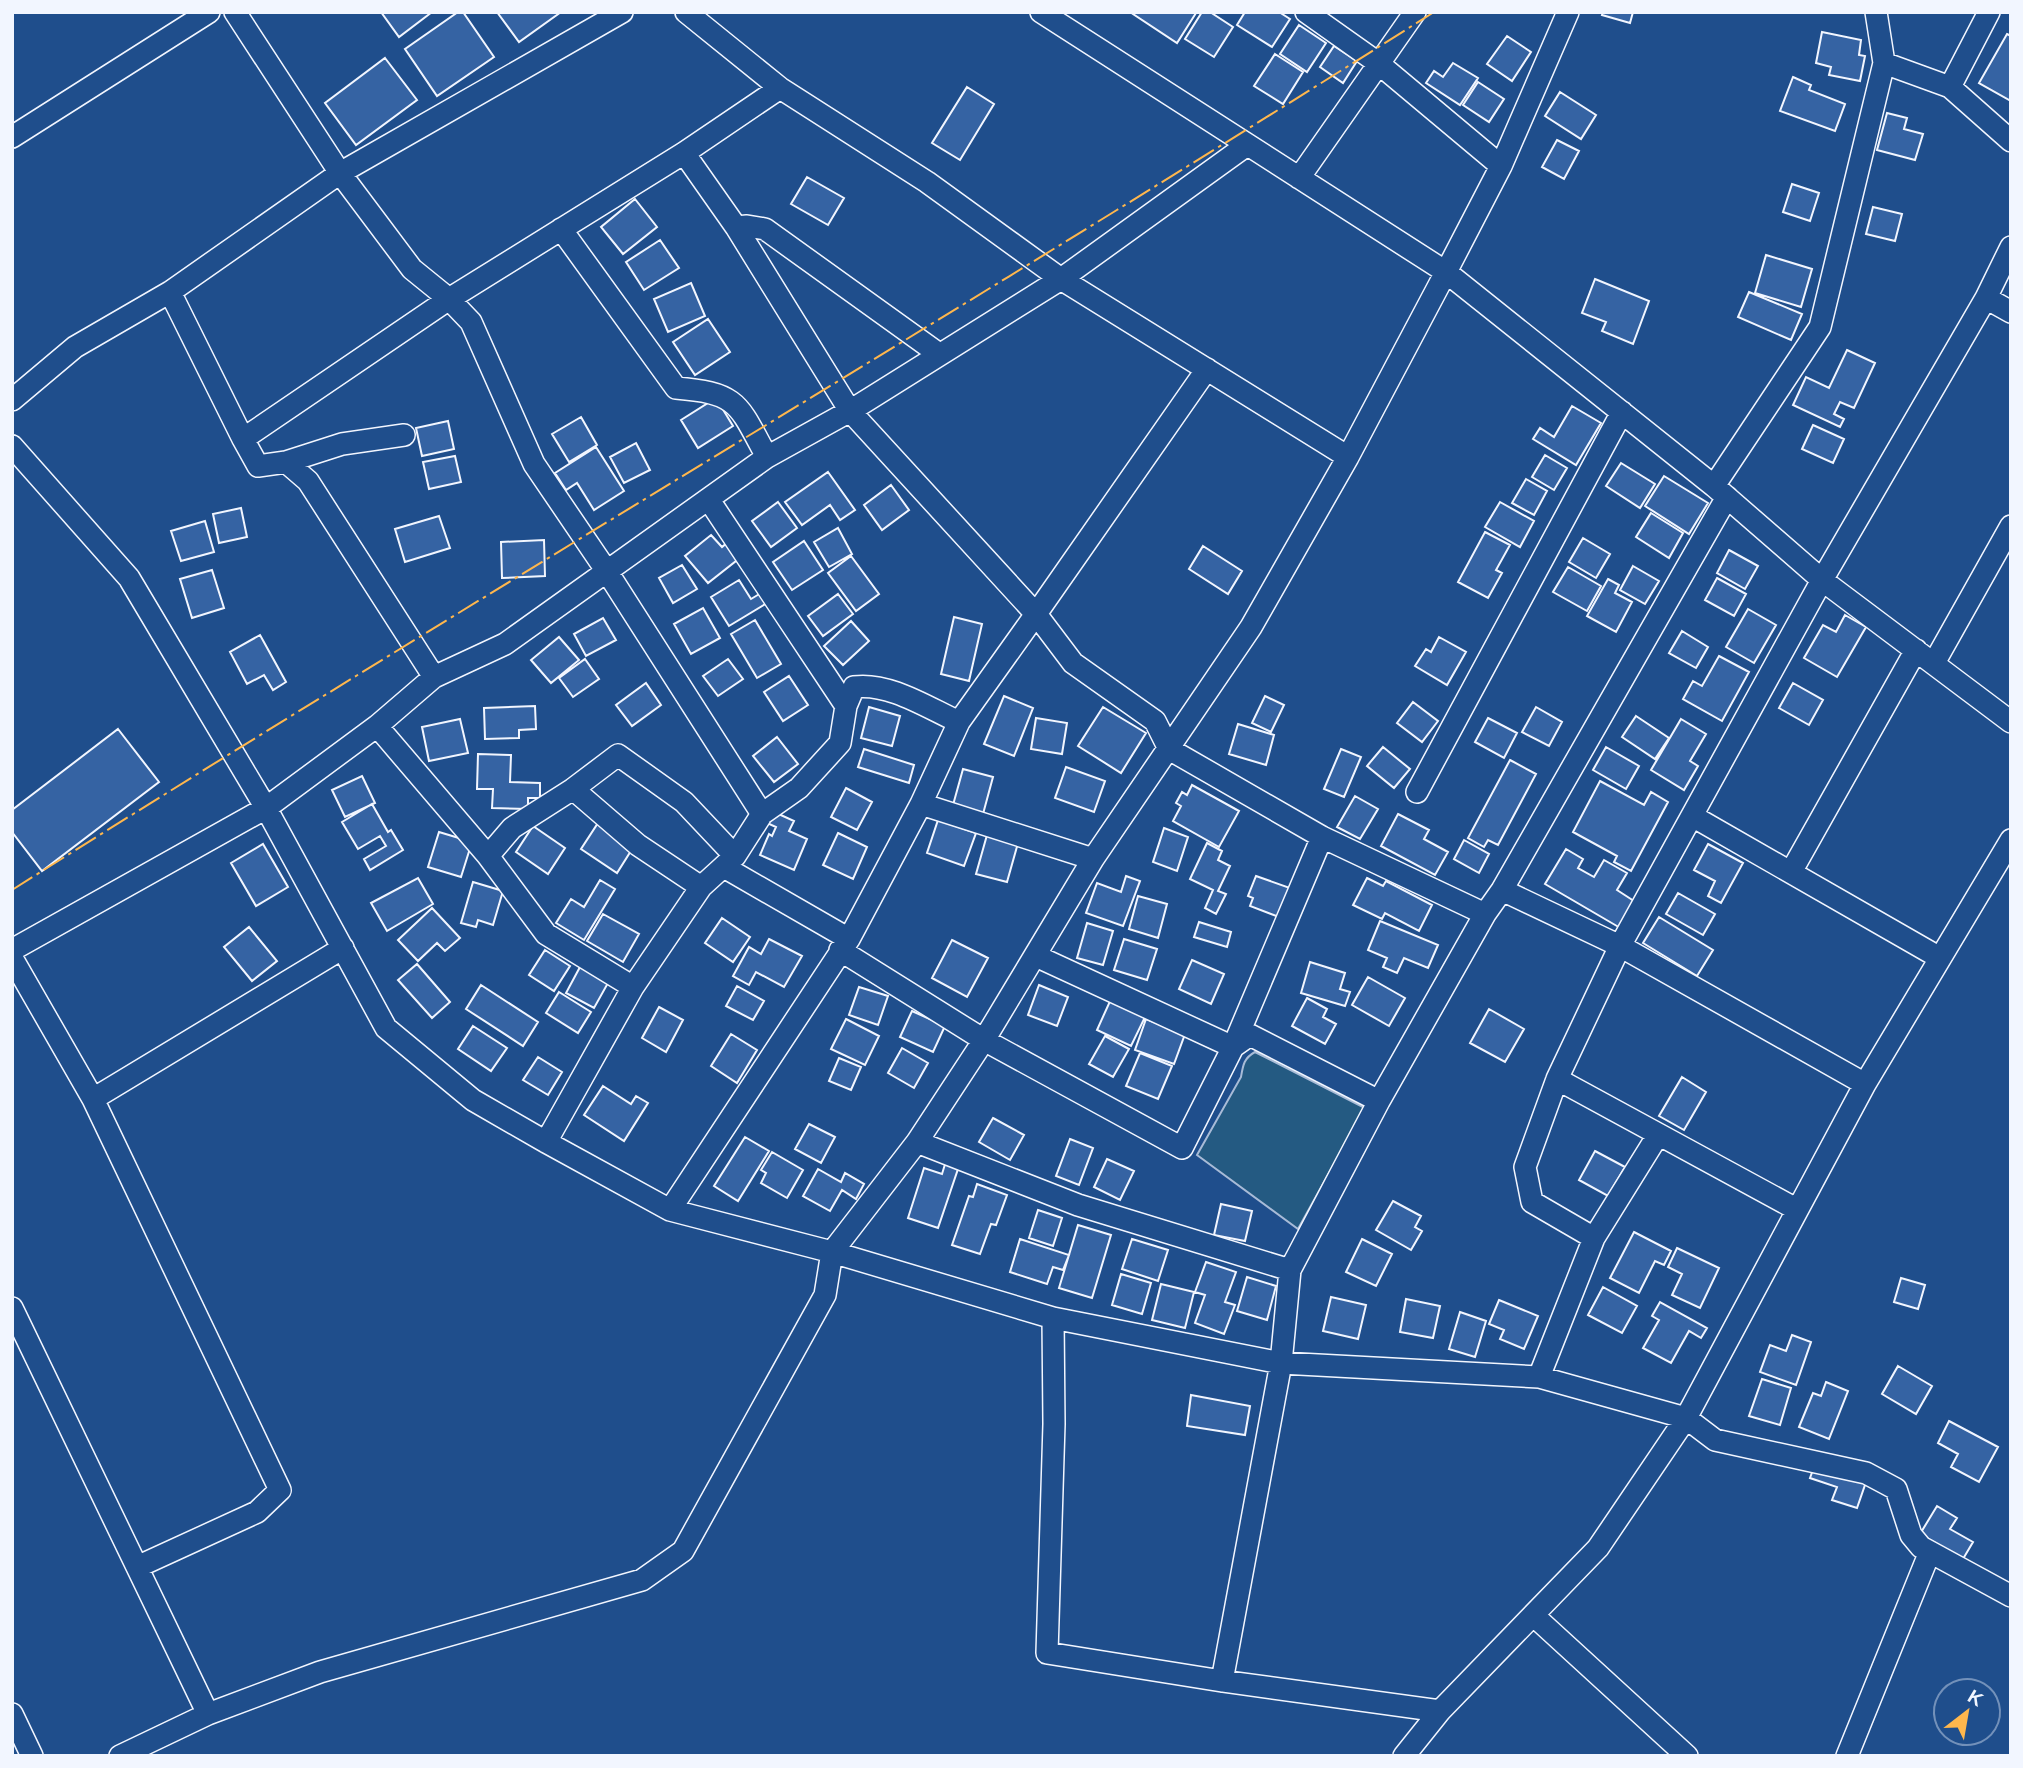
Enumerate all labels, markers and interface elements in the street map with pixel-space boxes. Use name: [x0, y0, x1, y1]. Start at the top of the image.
north arrow: [1932, 1677, 2002, 1747]
text: K: [1964, 1685, 1987, 1711]

